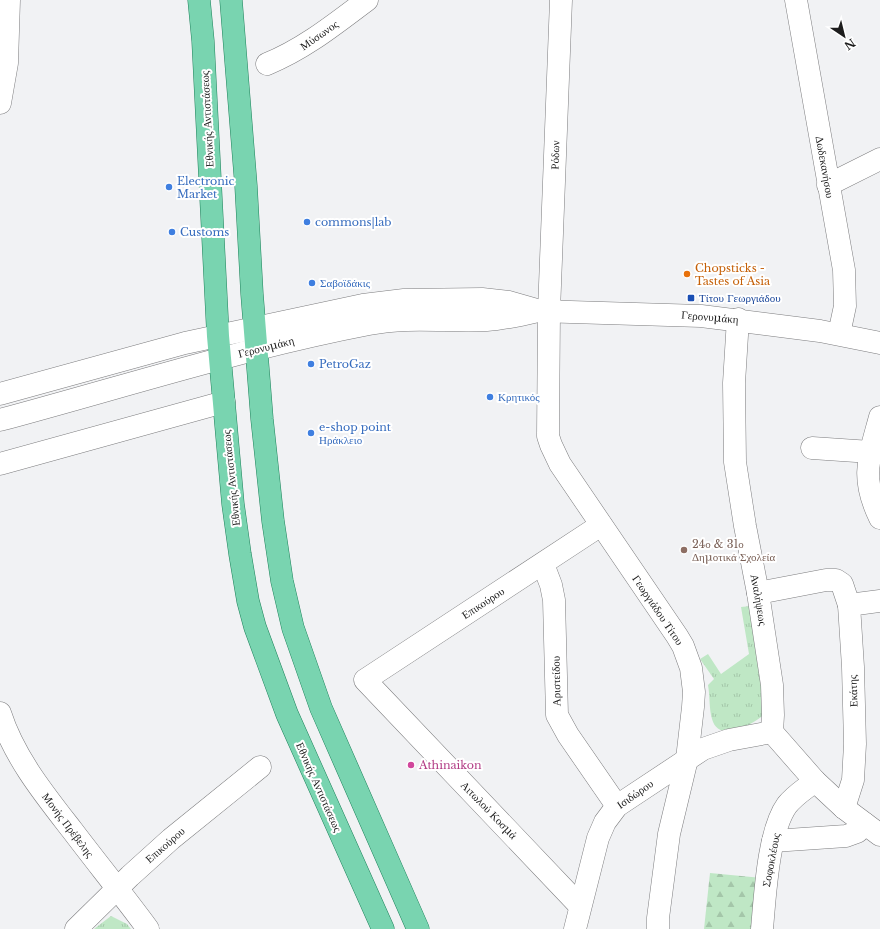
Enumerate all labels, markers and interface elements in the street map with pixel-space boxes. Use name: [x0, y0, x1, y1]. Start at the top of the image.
north arrow: [824, 16, 864, 56]
street label: Μύσωνος: [297, 17, 341, 53]
text: N: [841, 35, 858, 53]
street label: Εθνικής Αντιστάσεως: [197, 70, 217, 168]
street label: Δωδεκανήσου: [813, 135, 837, 200]
street label: Ρόδων: [547, 140, 563, 170]
place label: Electronic Market: [177, 174, 235, 201]
marker: Electronic Market: [164, 182, 174, 192]
place label: commons|lab: [315, 215, 392, 229]
marker: commons|lab: [302, 217, 312, 227]
place label: Customs: [180, 225, 229, 239]
marker: Customs: [167, 227, 177, 237]
place label: Chopsticks - Tastes of Asia: [695, 261, 771, 288]
marker: Chopsticks - Tastes of Asia: [682, 269, 692, 279]
place label: Σαβοϊδάκις: [320, 276, 371, 290]
marker: Σαβοϊδάκις: [307, 278, 317, 288]
place label: Τίτου Γεωργιάδου: [699, 291, 781, 305]
marker: Τίτου Γεωργιάδου: [686, 293, 696, 303]
street label: Γερονυμάκη: [681, 308, 739, 326]
street label: Γερονυμάκη: [236, 333, 296, 361]
place label: PetroGaz: [319, 357, 371, 371]
marker: PetroGaz: [306, 359, 316, 369]
place label: Κρητικός: [498, 390, 540, 404]
marker: Κρητικός: [485, 392, 495, 402]
place label: e-shop point Ηράκλειο: [319, 420, 392, 447]
marker: e-shop point Ηράκλειο: [306, 428, 316, 438]
street label: Εθνικής Αντιστάσεως: [219, 429, 243, 527]
place label: 24ο & 31ο Δημοτικά Σχολεία: [692, 537, 775, 564]
marker: 24ο & 31ο Δημοτικά Σχολεία: [679, 545, 689, 555]
street label: Γεωργιάδου Τίτου: [629, 572, 687, 648]
street label: Αναλήψεως: [748, 573, 771, 627]
street label: Επικούρου: [459, 584, 507, 622]
street label: Αριστείδου: [549, 655, 563, 706]
street label: Εκάτης: [845, 674, 861, 707]
street label: Εθνικής Αντιστάσεως: [293, 740, 345, 834]
place label: Athinaikon: [418, 758, 482, 772]
marker: Athinaikon: [406, 760, 416, 770]
street label: Ισιδώρου: [614, 776, 656, 812]
street label: Αιτωλού Κοσμά: [458, 778, 520, 842]
street label: Μονής Πρέβελης: [39, 790, 97, 861]
street label: Επικούρου: [142, 824, 188, 866]
street label: Σοφοκλέους: [759, 831, 783, 888]

